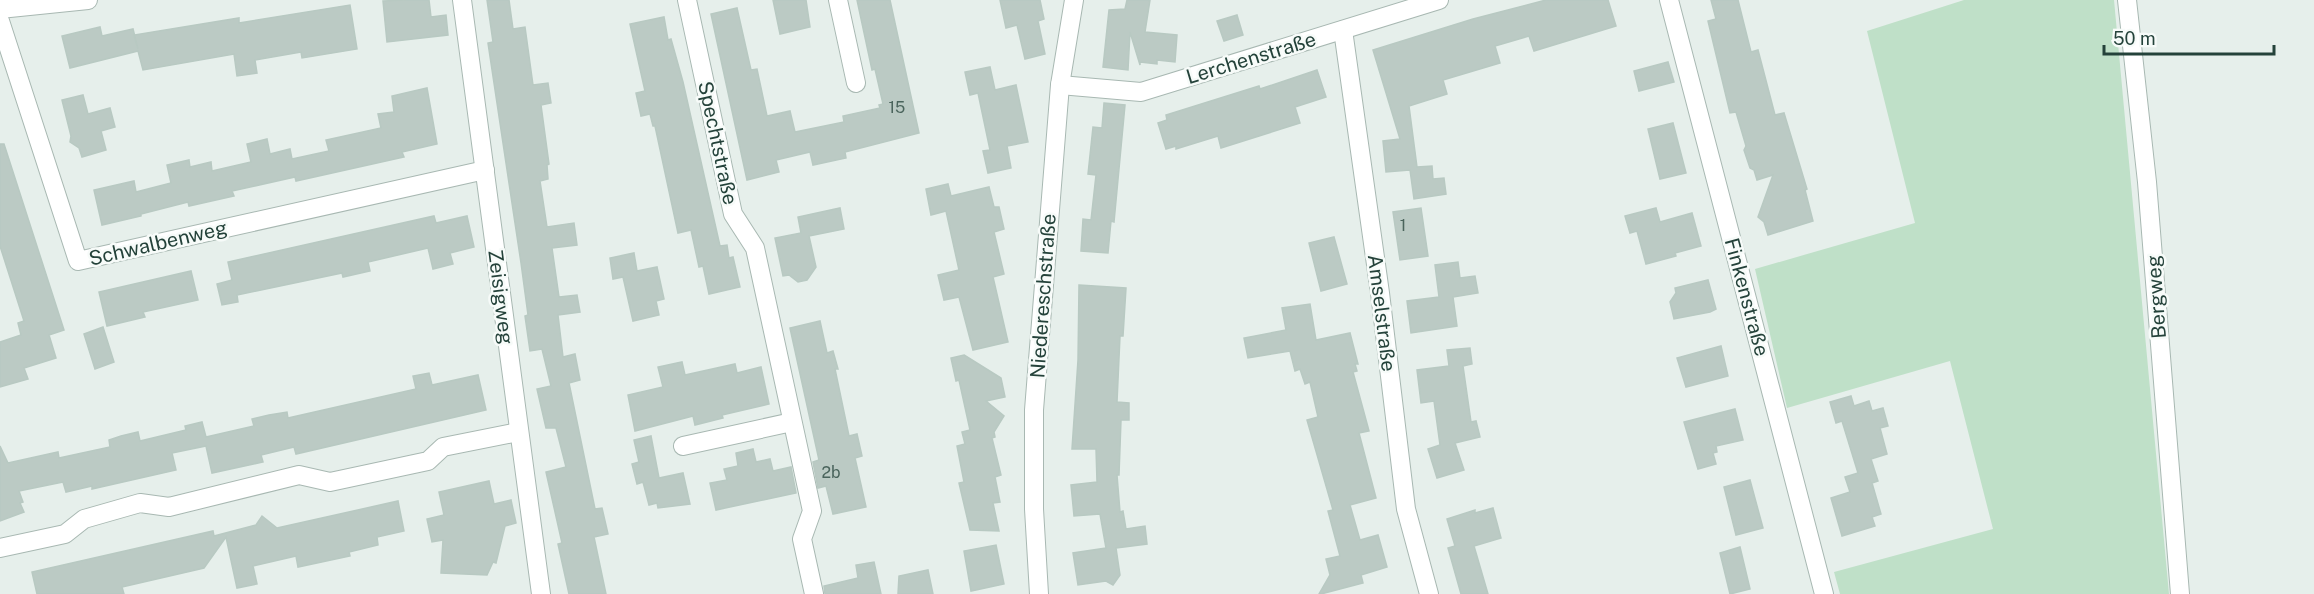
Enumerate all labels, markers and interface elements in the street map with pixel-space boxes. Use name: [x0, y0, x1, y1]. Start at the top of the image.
scale bar: [2104, 18, 2274, 56]
street label: Lerchenstraße: [1183, 27, 1319, 89]
text: 50 m: [2113, 28, 2156, 49]
street label: Spechtstraße: [693, 79, 743, 207]
house number: 15: [889, 98, 905, 117]
street label: Niedereschstraße: [1025, 213, 1061, 379]
street label: Schwalbenweg: [86, 215, 230, 271]
house number: 1: [1400, 216, 1406, 235]
street label: Finkenstraße: [1720, 235, 1774, 359]
street label: Zeisigweg: [483, 248, 519, 346]
street label: Amselstraße: [1363, 253, 1401, 373]
street label: Bergweg: [2141, 254, 2171, 340]
house number: 2b: [821, 463, 841, 482]

